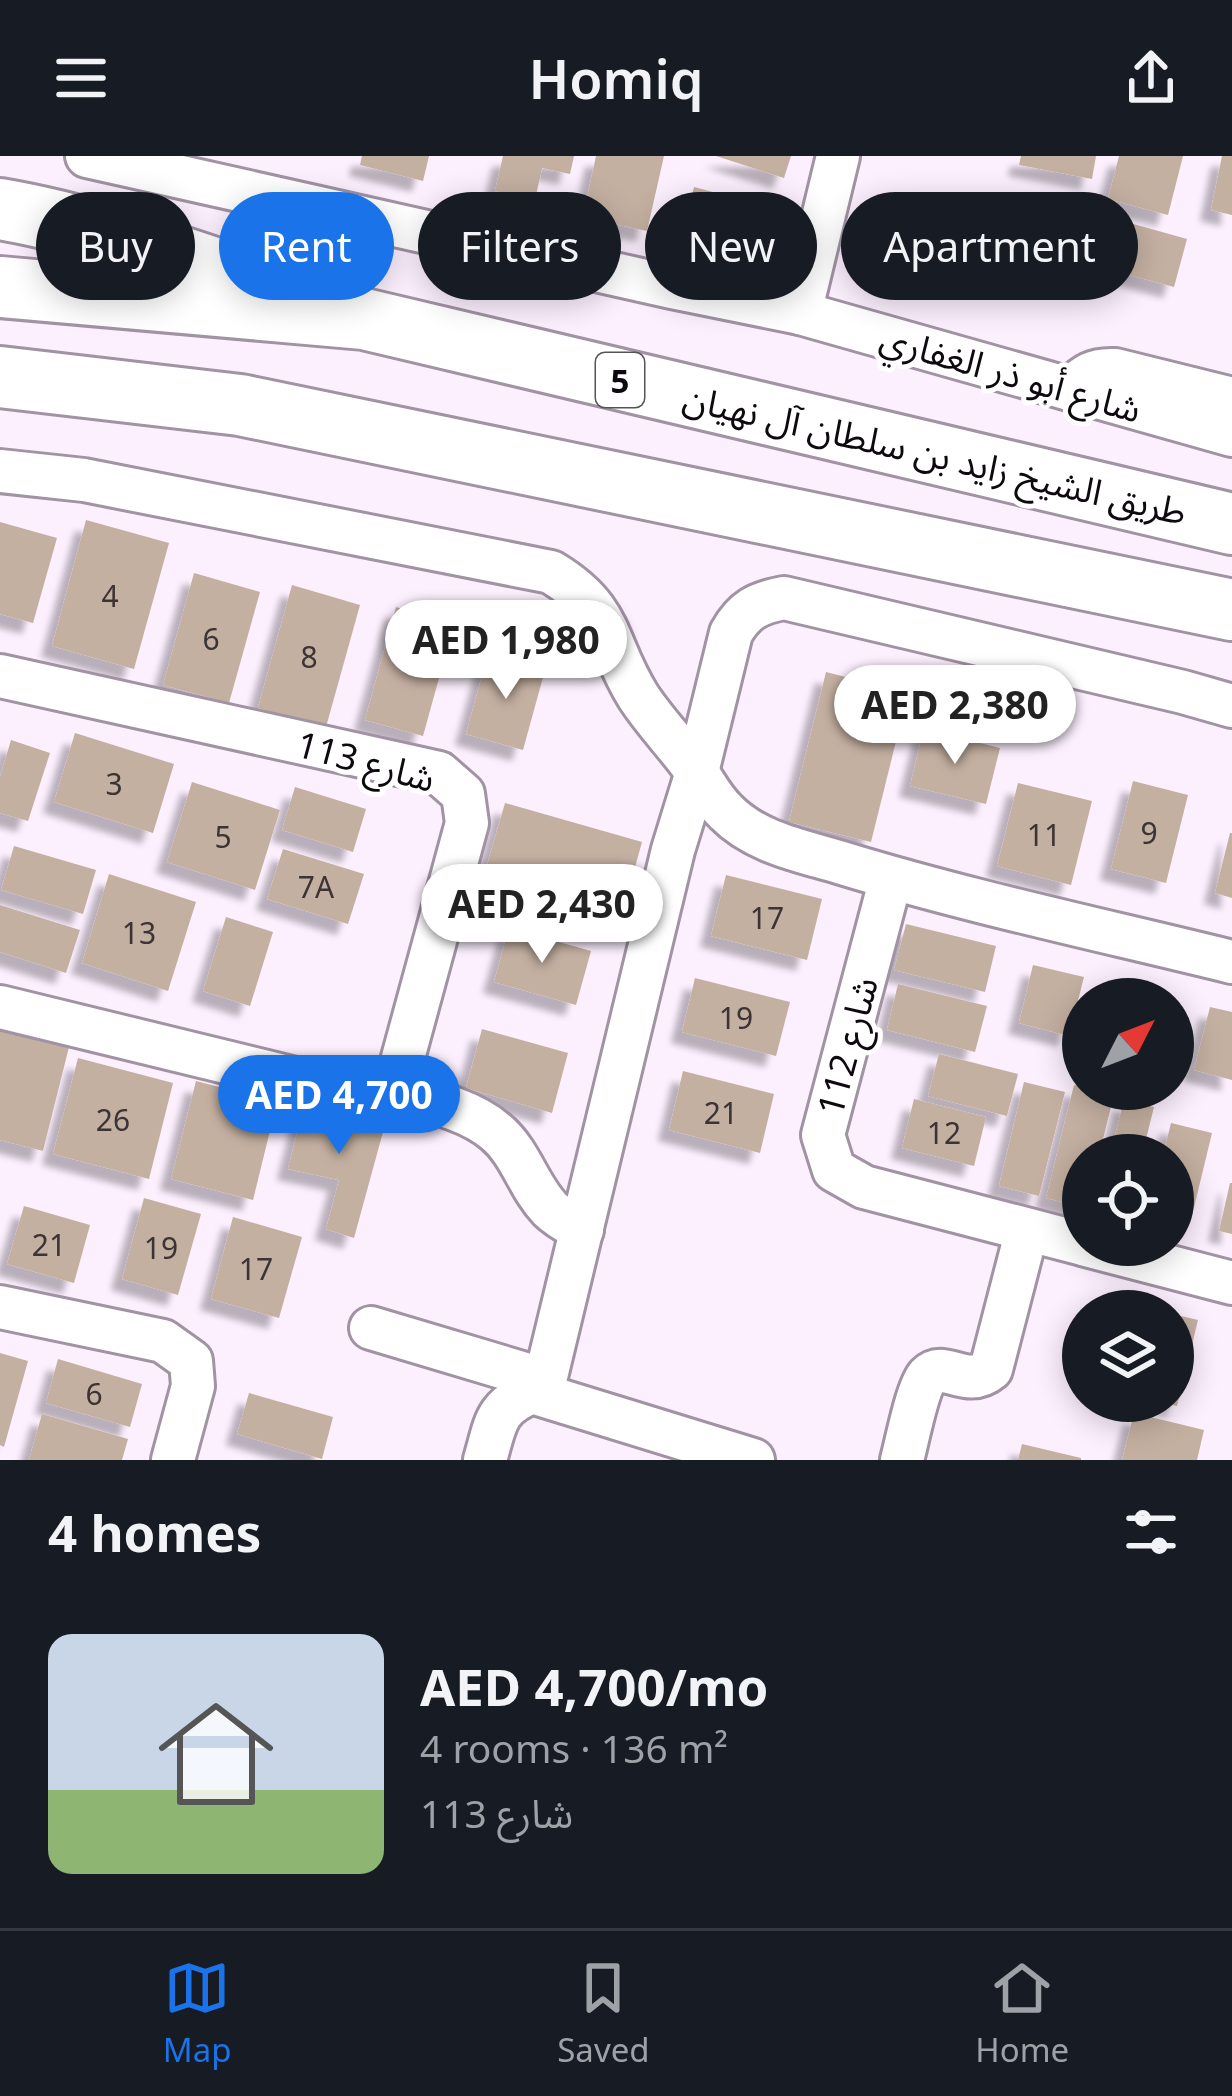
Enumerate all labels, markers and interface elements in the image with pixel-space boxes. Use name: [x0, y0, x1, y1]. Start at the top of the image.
text: Homiq: [528, 41, 704, 115]
icon: menu: [48, 45, 114, 111]
icon: share: [1118, 45, 1184, 111]
chip: Buy: [36, 192, 195, 300]
chip: Rent: [219, 192, 394, 300]
chip: Filters: [418, 192, 621, 300]
chip: New: [645, 192, 817, 300]
chip: Apartment: [841, 192, 1138, 300]
street label: شارع أبو ذر الغفاري: [874, 312, 1147, 438]
road number: 5: [596, 353, 644, 407]
street label: طريق الشيخ زايد بن سلطان آل نهيان: [678, 372, 1192, 539]
house number: 4: [101, 575, 119, 616]
pin: AED 1,980: [369, 600, 643, 702]
text: AED 1,980: [412, 612, 600, 665]
house number: 6: [202, 618, 220, 659]
house number: 8: [300, 636, 318, 677]
pin: AED 2,380: [818, 665, 1092, 767]
text: AED 2,380: [861, 677, 1049, 730]
street label: شارع 113: [291, 719, 441, 806]
house number: 3: [105, 763, 123, 804]
house number: 9: [1140, 812, 1158, 853]
house number: 11: [1027, 814, 1061, 855]
house number: 5: [214, 816, 232, 857]
pin: AED 2,430: [405, 864, 679, 966]
house number: 7A: [298, 866, 335, 907]
text: AED 2,430: [448, 876, 636, 929]
house number: 17: [750, 897, 784, 938]
house number: 13: [122, 912, 156, 953]
street label: شارع 112: [805, 971, 892, 1121]
north arrow: [1062, 978, 1194, 1110]
map controls: [1062, 978, 1194, 1422]
house number: 19: [719, 997, 753, 1038]
pin: AED 4,700: [202, 1055, 476, 1157]
text: AED 4,700: [245, 1067, 433, 1120]
house number: 21: [704, 1092, 738, 1133]
house number: 26: [96, 1099, 130, 1140]
house number: 12: [927, 1112, 961, 1153]
button: locate: [1062, 1134, 1194, 1266]
house number: 21: [32, 1224, 66, 1265]
house number: 19: [144, 1227, 178, 1268]
house number: 17: [239, 1248, 273, 1289]
button: layers: [1062, 1290, 1194, 1422]
house number: 6: [85, 1373, 103, 1414]
text: 4 homes: [48, 1497, 261, 1567]
icon: filters: [1118, 1499, 1184, 1565]
text: AED 4,700/mo: [420, 1651, 768, 1721]
icon: home: [144, 1682, 288, 1826]
text: 4 rooms · 136 m²: [420, 1721, 728, 1774]
text: شارع 113: [420, 1786, 573, 1839]
tab: Map: [163, 1955, 232, 2072]
tab: Saved: [557, 1955, 650, 2072]
tab: Home: [975, 1955, 1069, 2072]

